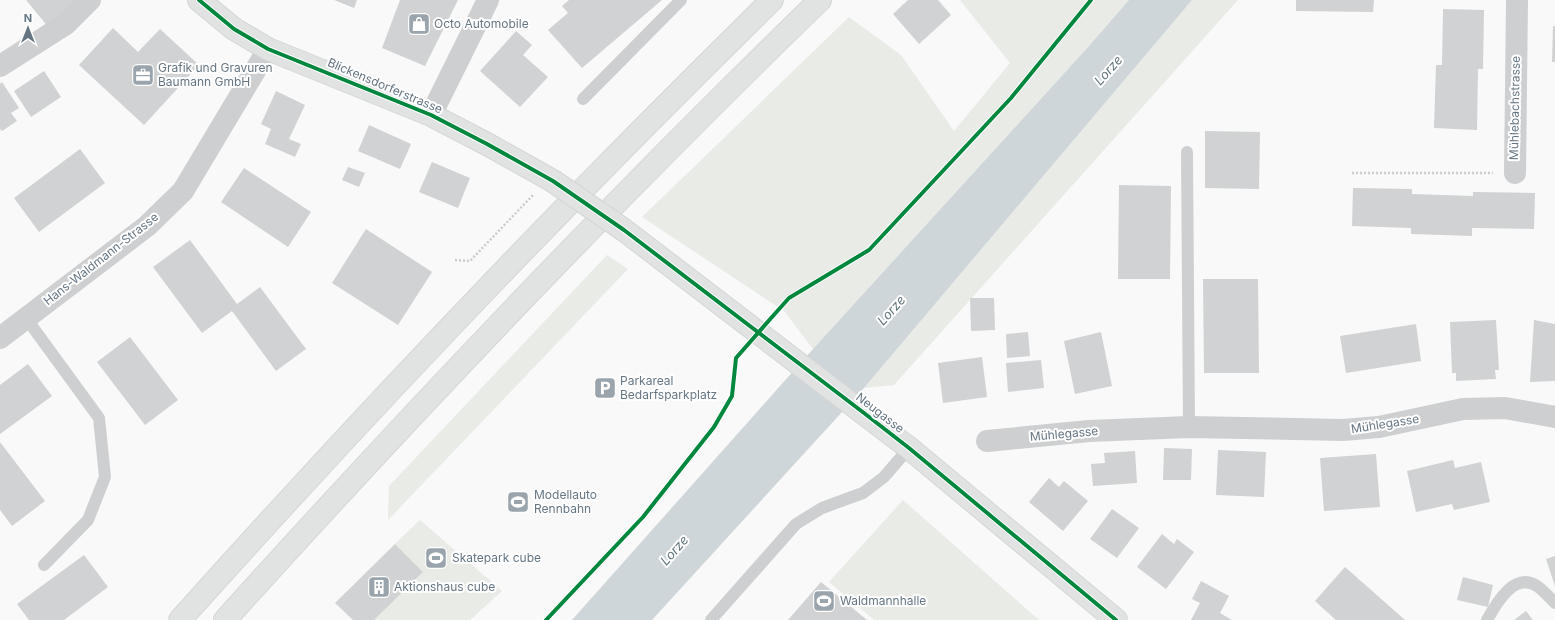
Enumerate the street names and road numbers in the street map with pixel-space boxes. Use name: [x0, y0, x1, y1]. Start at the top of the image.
street label: Blickensdorferstrasse: [326, 55, 445, 117]
street label: Mühlebachstrasse: [1506, 56, 1523, 160]
street label: Hans-Waldmann-Strasse: [40, 209, 161, 308]
street label: Neugasse: [853, 389, 907, 436]
street label: Mühlegasse: [1350, 411, 1420, 436]
street label: Mühlegasse: [1029, 423, 1099, 444]

